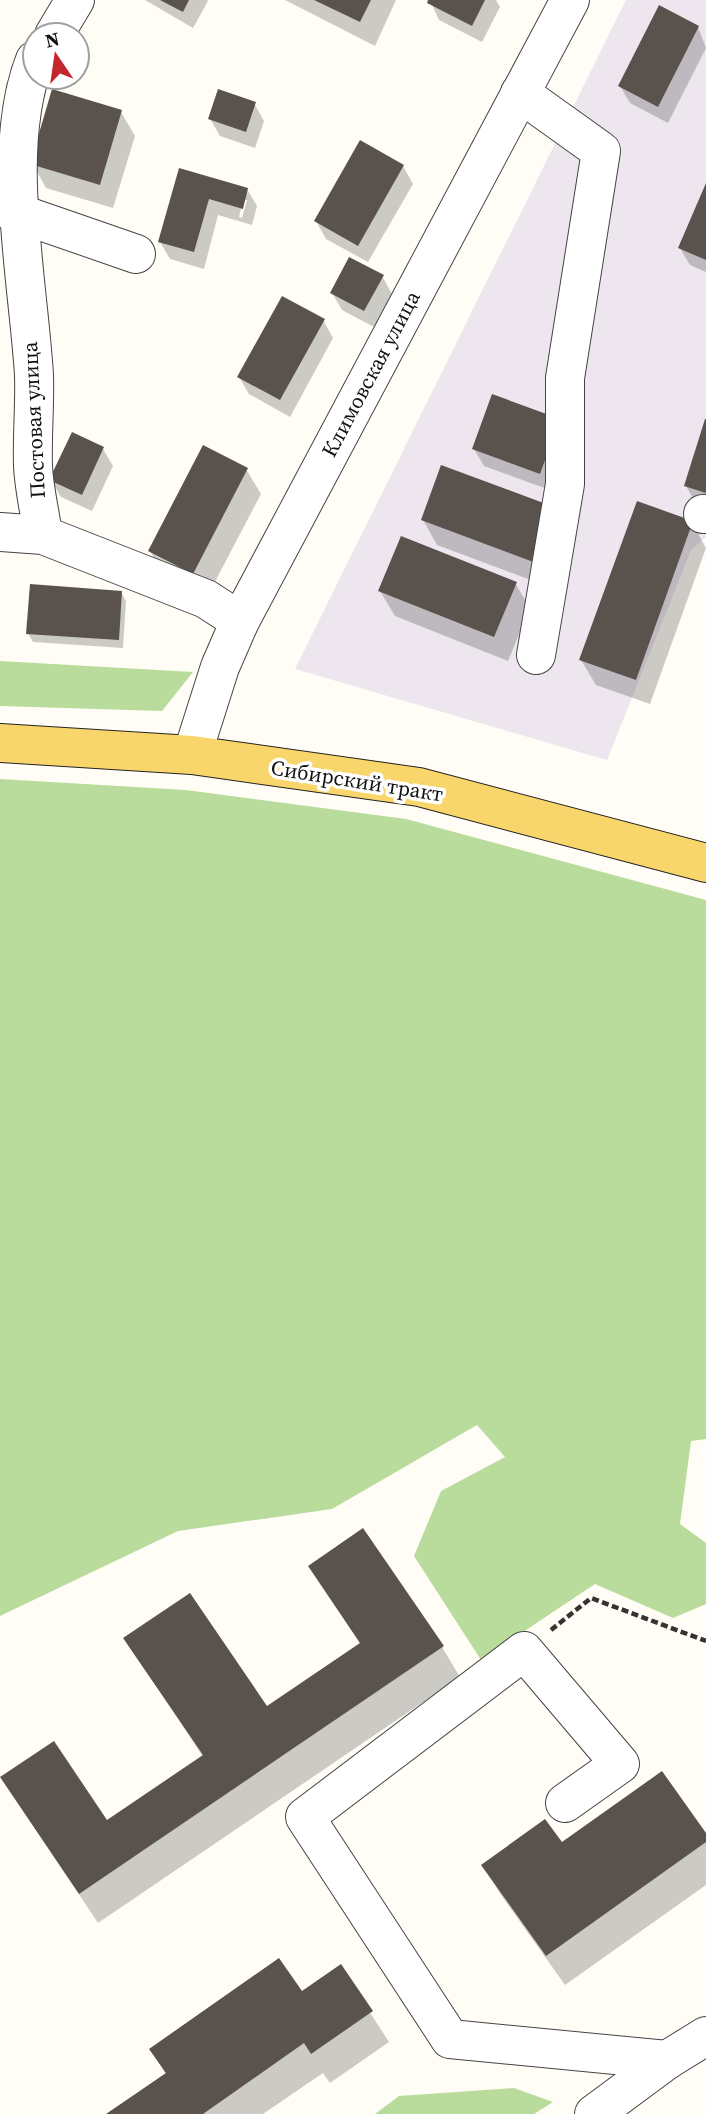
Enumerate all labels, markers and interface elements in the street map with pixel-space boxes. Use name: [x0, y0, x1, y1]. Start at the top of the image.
north arrow: [21, 21, 91, 91]
text: N: [43, 25, 62, 54]
street label: Климовская улица: [314, 285, 427, 462]
street label: Постовая улица: [15, 341, 52, 499]
street label: Сибирский тракт: [269, 753, 445, 808]

